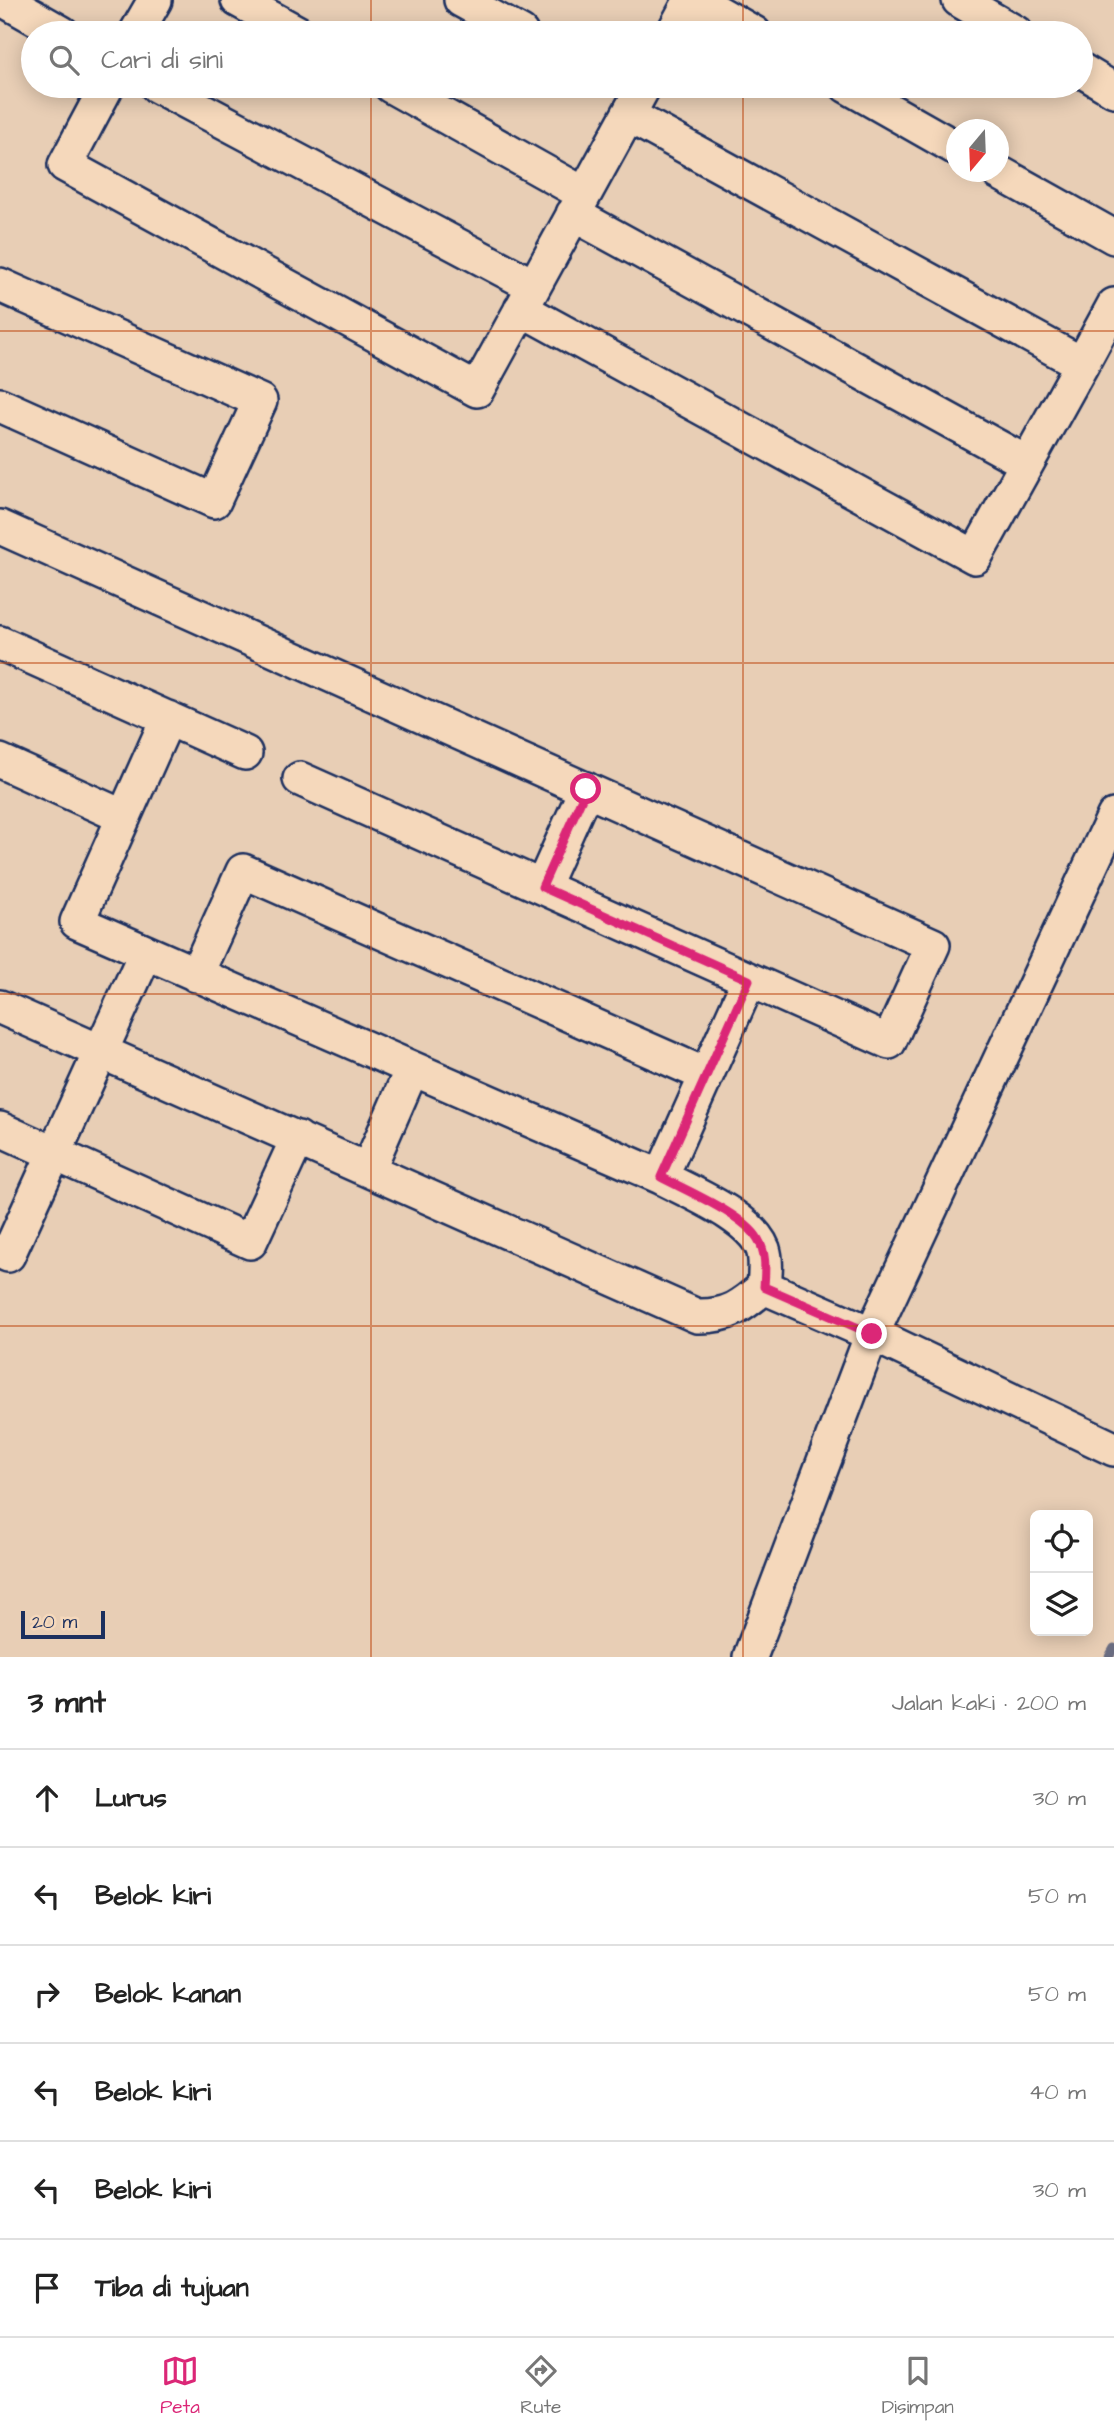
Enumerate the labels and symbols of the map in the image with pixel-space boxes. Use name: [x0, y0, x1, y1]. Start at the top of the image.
north arrow: [946, 119, 1009, 182]
route start: [570, 773, 601, 804]
route end: [856, 1318, 887, 1349]
scale bar: [21, 1608, 105, 1640]

